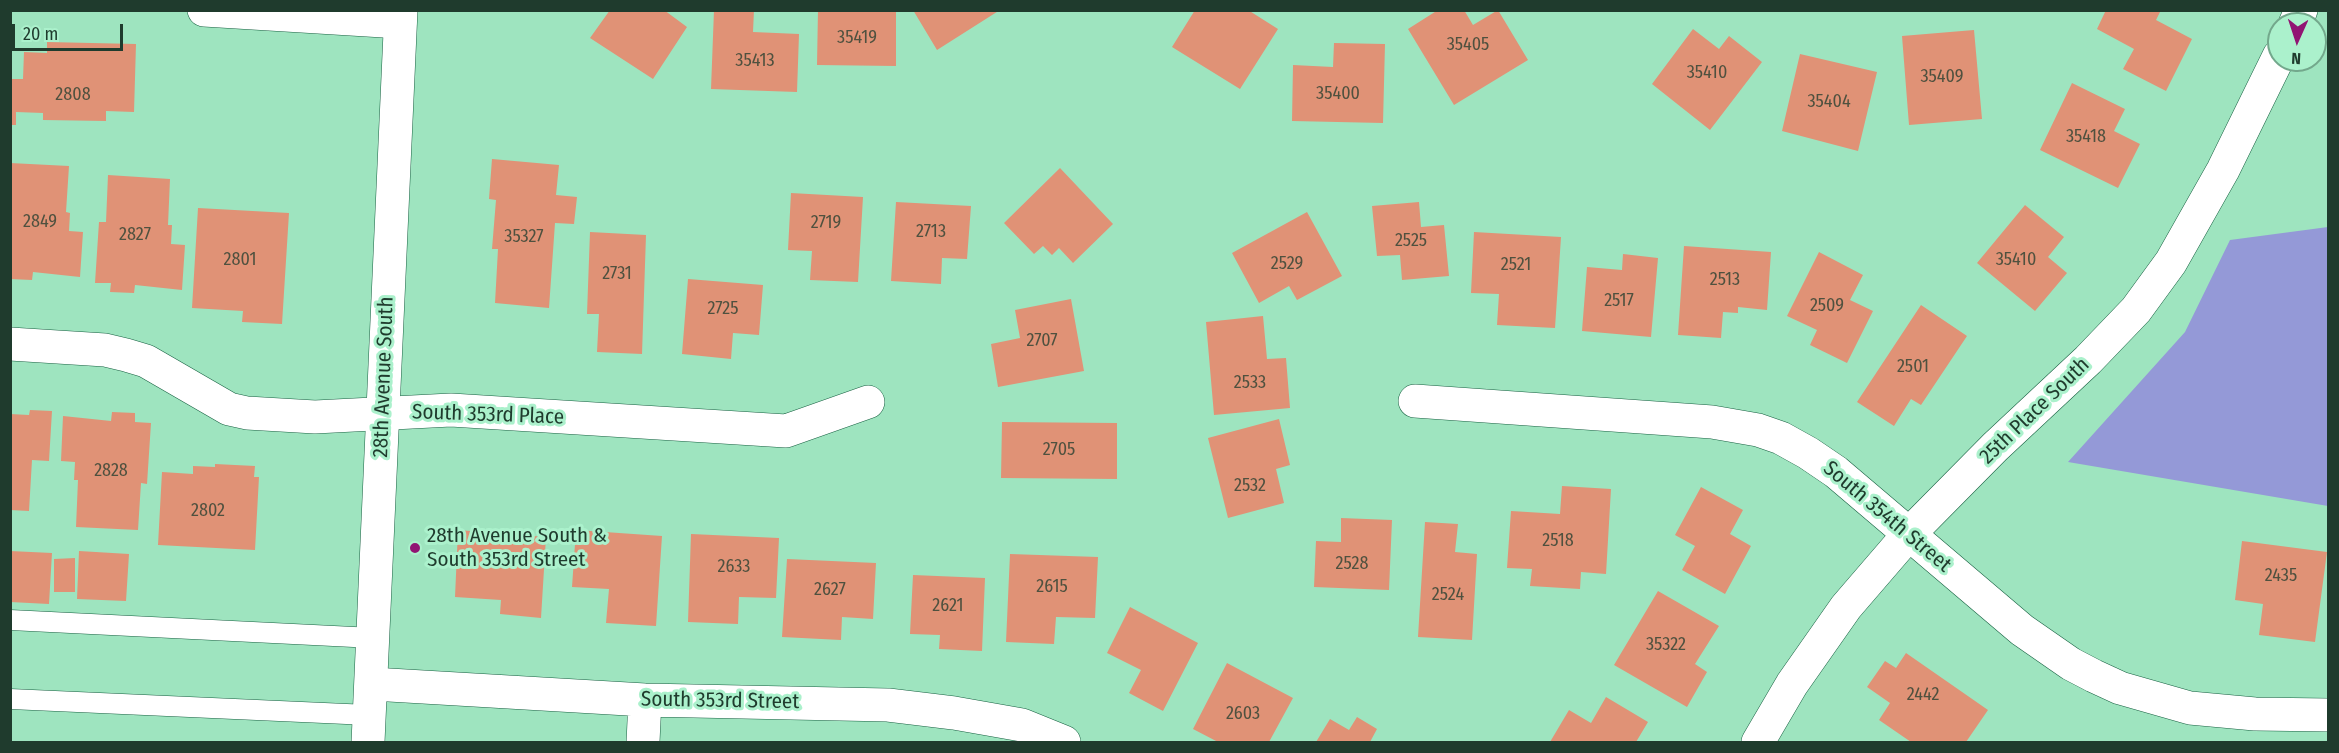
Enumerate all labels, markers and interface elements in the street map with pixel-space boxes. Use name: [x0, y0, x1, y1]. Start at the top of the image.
scale bar: [15, 12, 126, 50]
north arrow: [2267, 12, 2327, 72]
text: 20 m: [23, 23, 58, 45]
house number: 35419: [837, 27, 877, 49]
house number: 35405: [1447, 34, 1489, 56]
text: N: [2291, 49, 2301, 68]
house number: 35413: [735, 50, 775, 72]
house number: 35410: [1687, 62, 1727, 84]
house number: 35409: [1920, 66, 1964, 88]
house number: 35400: [1316, 83, 1360, 105]
house number: 2808: [55, 84, 91, 106]
house number: 35404: [1807, 91, 1851, 113]
house number: 35418: [2066, 126, 2106, 148]
house number: 2849: [23, 211, 57, 233]
house number: 2719: [811, 212, 841, 234]
house number: 2713: [916, 221, 946, 243]
house number: 2827: [119, 224, 151, 246]
house number: 35327: [504, 226, 544, 248]
house number: 2525: [1395, 230, 1427, 252]
house number: 2801: [224, 249, 256, 271]
house number: 35410: [1996, 249, 2036, 271]
house number: 2529: [1271, 253, 1303, 275]
house number: 2521: [1501, 254, 1531, 276]
house number: 2731: [602, 263, 632, 285]
house number: 2513: [1710, 269, 1740, 291]
house number: 2517: [1604, 290, 1634, 312]
house number: 2509: [1810, 295, 1844, 317]
street label: 28th Avenue South: [369, 296, 399, 458]
house number: 2725: [707, 298, 739, 320]
house number: 2707: [1026, 330, 1058, 352]
street label: 25th Place South: [1975, 352, 2095, 470]
house number: 2501: [1897, 356, 1929, 378]
house number: 2533: [1234, 372, 1266, 394]
street label: South 353rd Place: [412, 400, 564, 430]
house number: 2705: [1043, 439, 1075, 461]
street label: South 354th Street: [1818, 456, 1956, 578]
house number: 2828: [94, 460, 128, 482]
house number: 2532: [1234, 475, 1266, 497]
house number: 2802: [191, 500, 225, 522]
place label: 28th Avenue South & South 353rd Street: [427, 523, 607, 573]
house number: 2518: [1542, 530, 1574, 552]
marker: 28th Avenue South & South 353rd Street: [408, 541, 422, 555]
house number: 2528: [1336, 553, 1368, 575]
house number: 2633: [718, 556, 750, 578]
house number: 2435: [2265, 565, 2297, 587]
house number: 2615: [1036, 576, 1068, 598]
house number: 2627: [814, 579, 846, 601]
house number: 2524: [1432, 584, 1464, 606]
house number: 2621: [932, 595, 964, 617]
house number: 35322: [1646, 634, 1686, 656]
house number: 2442: [1907, 684, 1939, 706]
street label: South 353rd Street: [641, 687, 799, 715]
house number: 2603: [1226, 703, 1260, 725]

